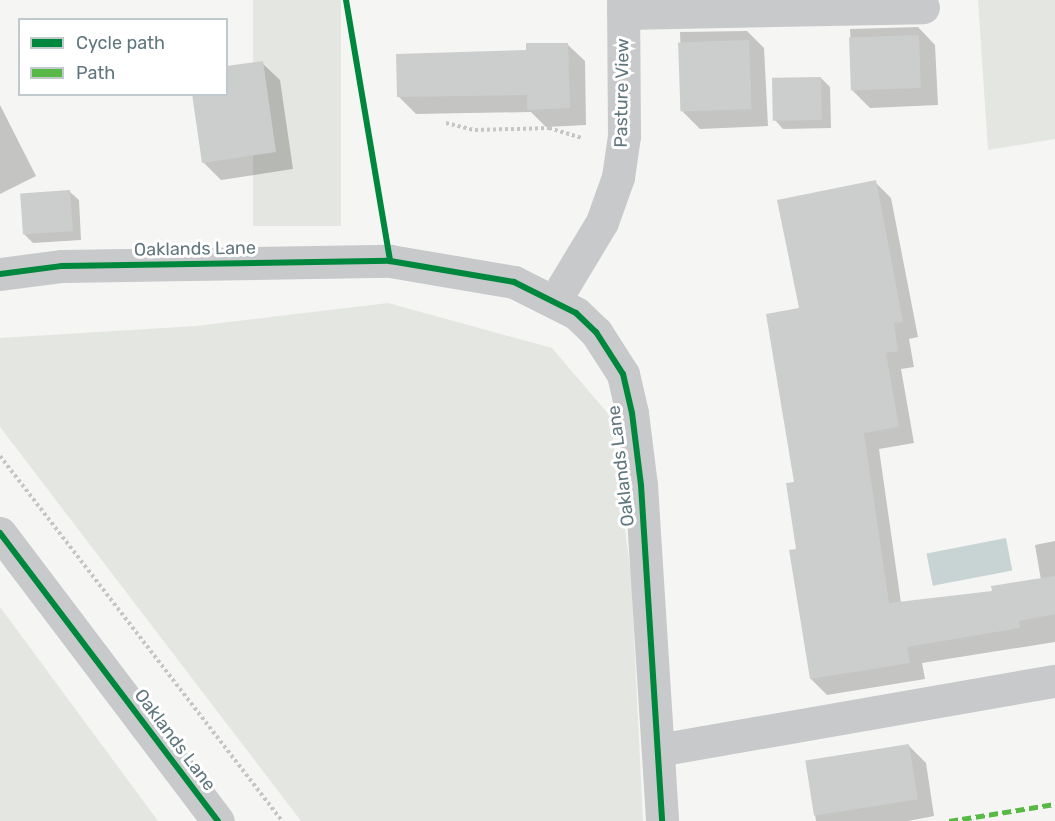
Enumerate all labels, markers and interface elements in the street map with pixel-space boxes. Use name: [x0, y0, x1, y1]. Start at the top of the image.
legend: [18, 18, 228, 96]
text: Cycle path: [76, 32, 165, 54]
street label: Pasture View: [610, 38, 634, 148]
text: Path: [76, 62, 115, 84]
street label: Oaklands Lane: [134, 237, 256, 261]
street label: Oaklands Lane: [603, 404, 639, 528]
street label: Oaklands Lane: [130, 685, 220, 795]

